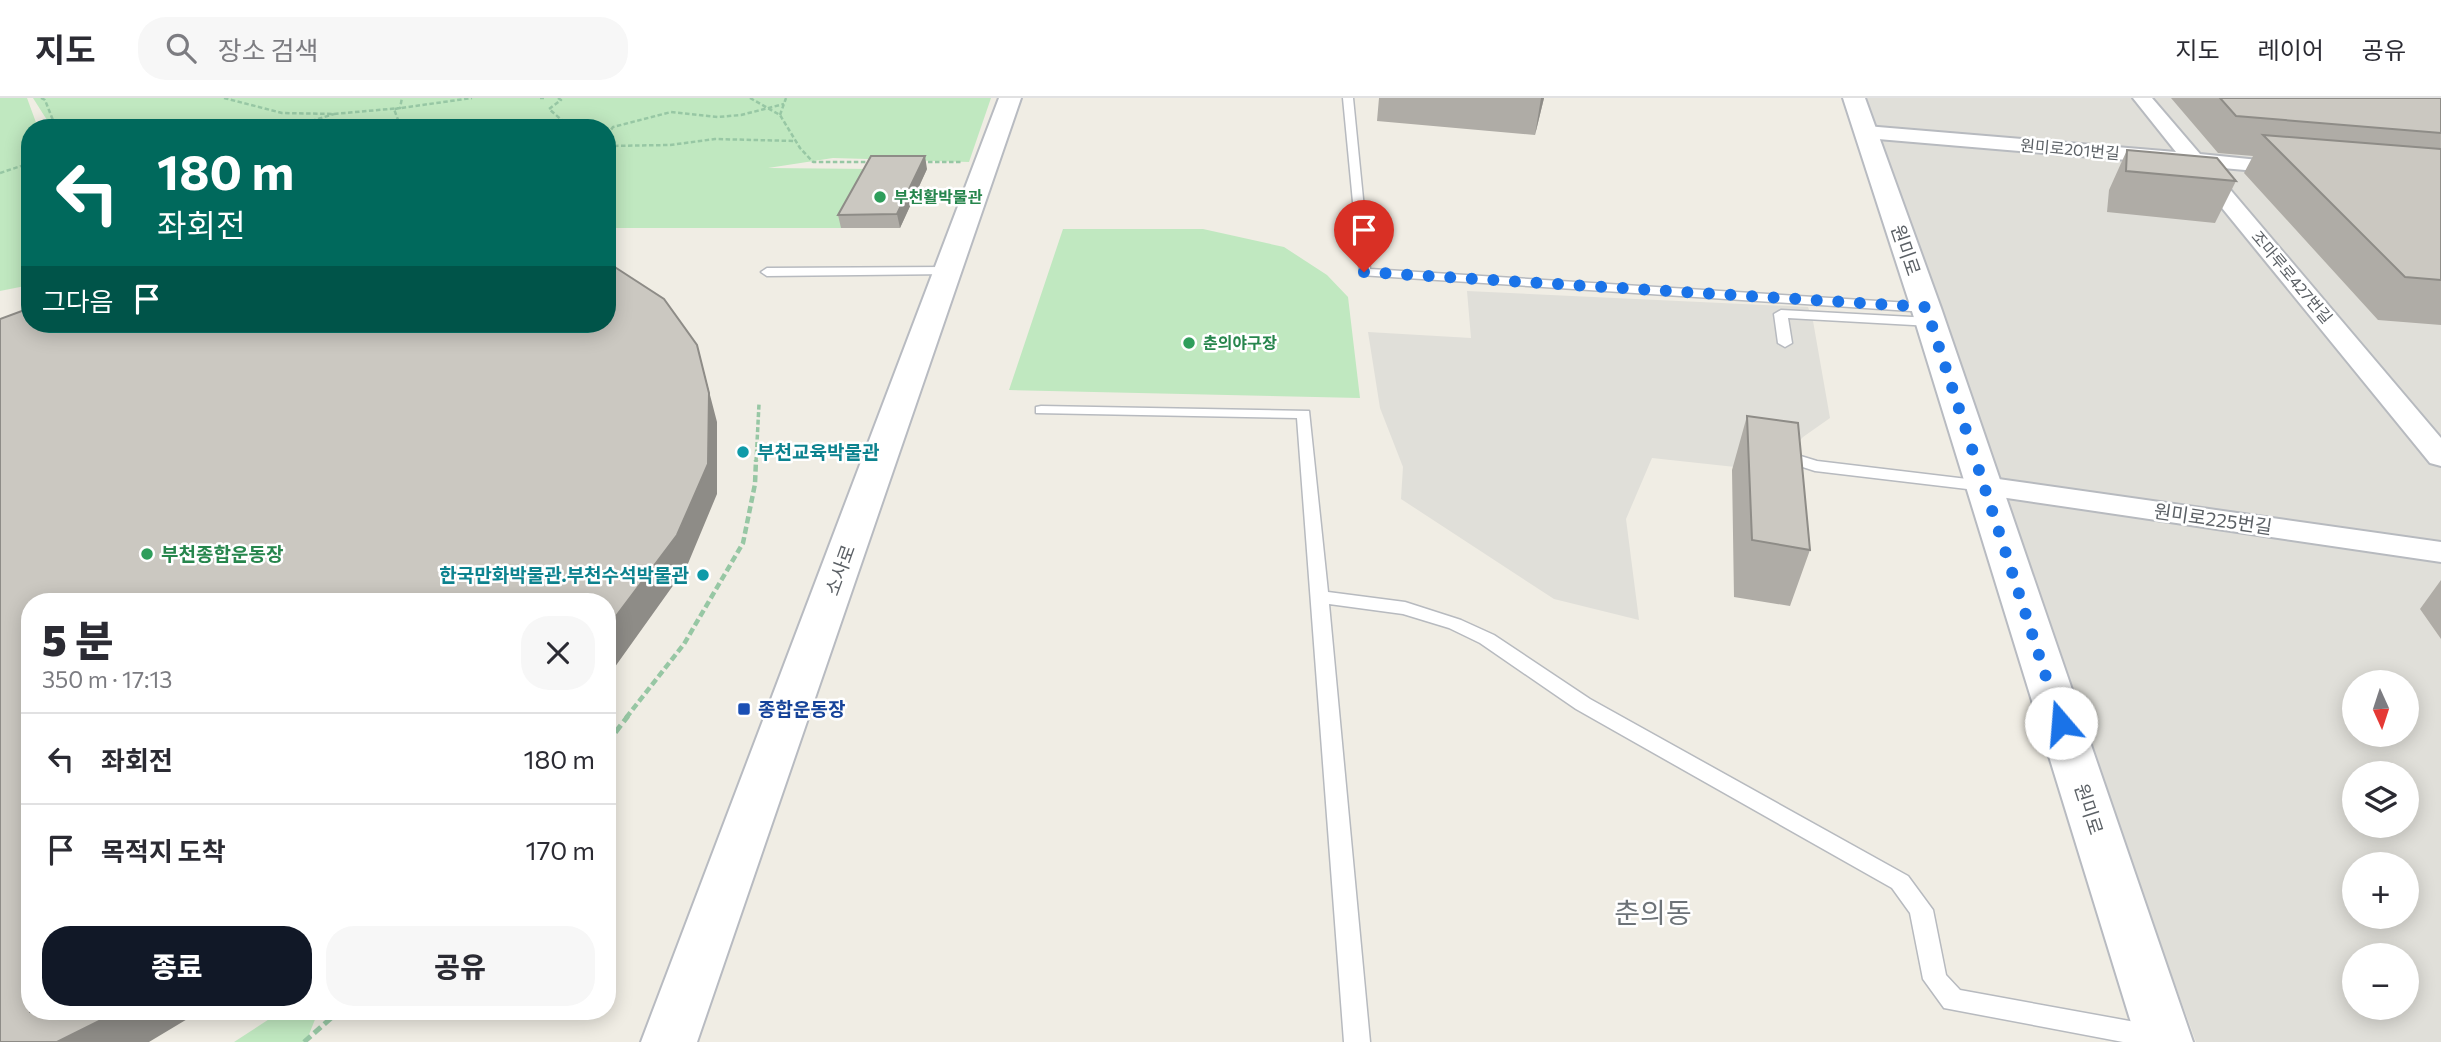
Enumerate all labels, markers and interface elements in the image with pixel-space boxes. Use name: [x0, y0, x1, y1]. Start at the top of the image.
search box: [138, 17, 628, 80]
text: 지도: [35, 28, 96, 69]
icon: search: [162, 29, 200, 67]
text: 장소 검색: [218, 34, 318, 65]
text: 지도: [2175, 35, 2220, 64]
text: 레이어: [2258, 35, 2324, 64]
text: 공유: [2362, 35, 2406, 64]
street label: 원미로201번길: [2020, 135, 2121, 162]
text: 180 m: [157, 140, 294, 200]
icon: left: [42, 147, 133, 238]
place label: 부천활박물관: [894, 187, 983, 206]
marker: 부천활박물관: [872, 189, 888, 205]
pin: [1334, 200, 1394, 272]
text: 좌회전: [157, 204, 245, 244]
icon: arrive: [1345, 211, 1383, 249]
street label: 원미로: [1887, 221, 1926, 278]
street label: 조마루로427번길: [2248, 227, 2337, 327]
icon: arrive: [128, 280, 166, 318]
text: 그다음: [42, 285, 114, 316]
place label: 춘의야구장: [1203, 333, 1277, 352]
marker: 춘의야구장: [1181, 335, 1197, 351]
place label: 부천교육박물관: [757, 440, 880, 463]
marker: 부천교육박물관: [735, 444, 751, 460]
street label: 원미로225번길: [2152, 499, 2274, 538]
street label: 소사로: [820, 541, 859, 598]
place label: 부천종합운동장: [161, 542, 283, 565]
marker: 부천종합운동장: [139, 546, 155, 562]
place label: 한국만화박물관.부천수석박물관: [439, 563, 690, 586]
marker: 한국만화박물관.부천수석박물관: [695, 567, 711, 583]
text: 5 분: [42, 613, 113, 665]
button: close: [521, 616, 595, 690]
text: 350 m · 17:13: [42, 665, 172, 693]
north arrow: [2342, 670, 2418, 747]
map controls: [2342, 670, 2419, 1020]
position arrow: [2024, 686, 2098, 760]
place label: 종합운동장: [758, 697, 845, 720]
marker: 종합운동장: [736, 701, 752, 717]
icon: left: [42, 740, 80, 778]
text: 180 m: [523, 743, 595, 774]
text: 좌회전: [101, 744, 173, 775]
button: layers: [2342, 761, 2419, 838]
street label: 원미로: [2070, 780, 2109, 837]
icon: arrive: [42, 831, 80, 869]
text: 170 m: [526, 834, 595, 865]
text: 목적지 도착: [101, 835, 226, 866]
button: +: [2342, 852, 2419, 929]
district label: 춘의동: [1614, 895, 1692, 929]
button: 종료: [42, 926, 312, 1006]
button: 공유: [326, 926, 595, 1006]
button: −: [2342, 943, 2419, 1020]

